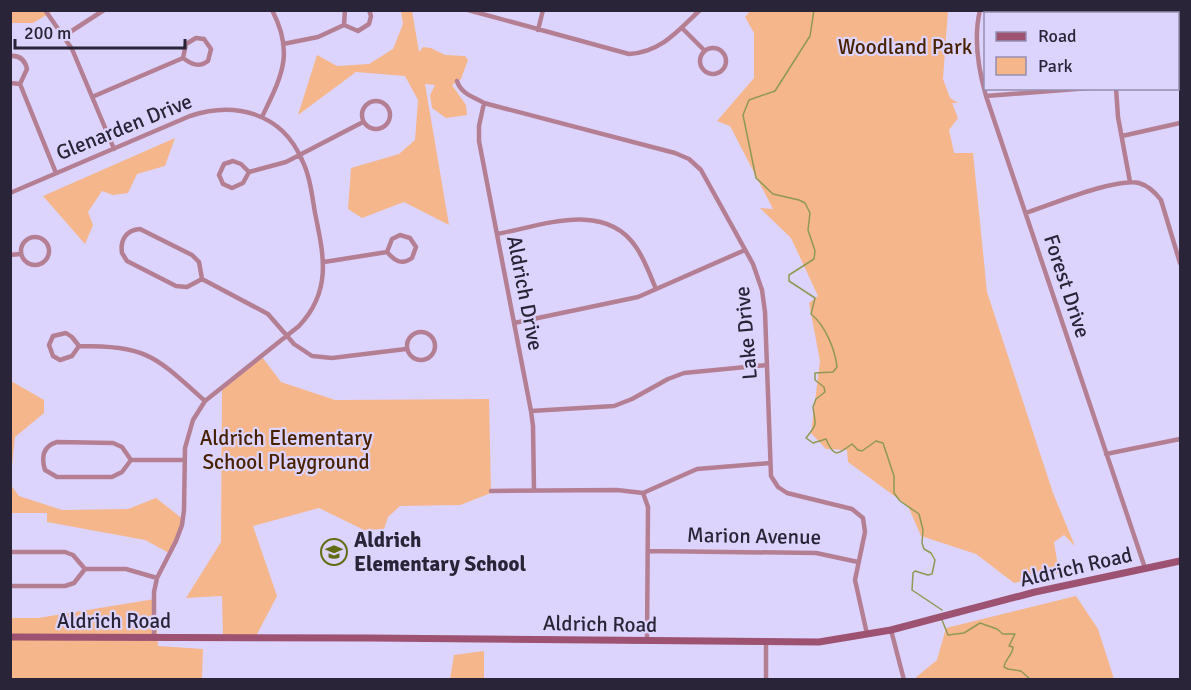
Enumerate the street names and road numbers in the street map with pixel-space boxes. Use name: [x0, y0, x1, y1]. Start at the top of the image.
street label: Glenarden Drive: [52, 88, 196, 166]
street label: Forest Drive: [1038, 231, 1096, 341]
street label: Aldrich Drive: [501, 233, 549, 353]
street label: Lake Drive: [729, 285, 763, 381]
street label: Marion Avenue: [687, 522, 821, 550]
street label: Aldrich Road: [1017, 541, 1135, 593]
street label: Aldrich Road: [57, 608, 171, 634]
street label: Aldrich Road: [543, 610, 657, 638]

